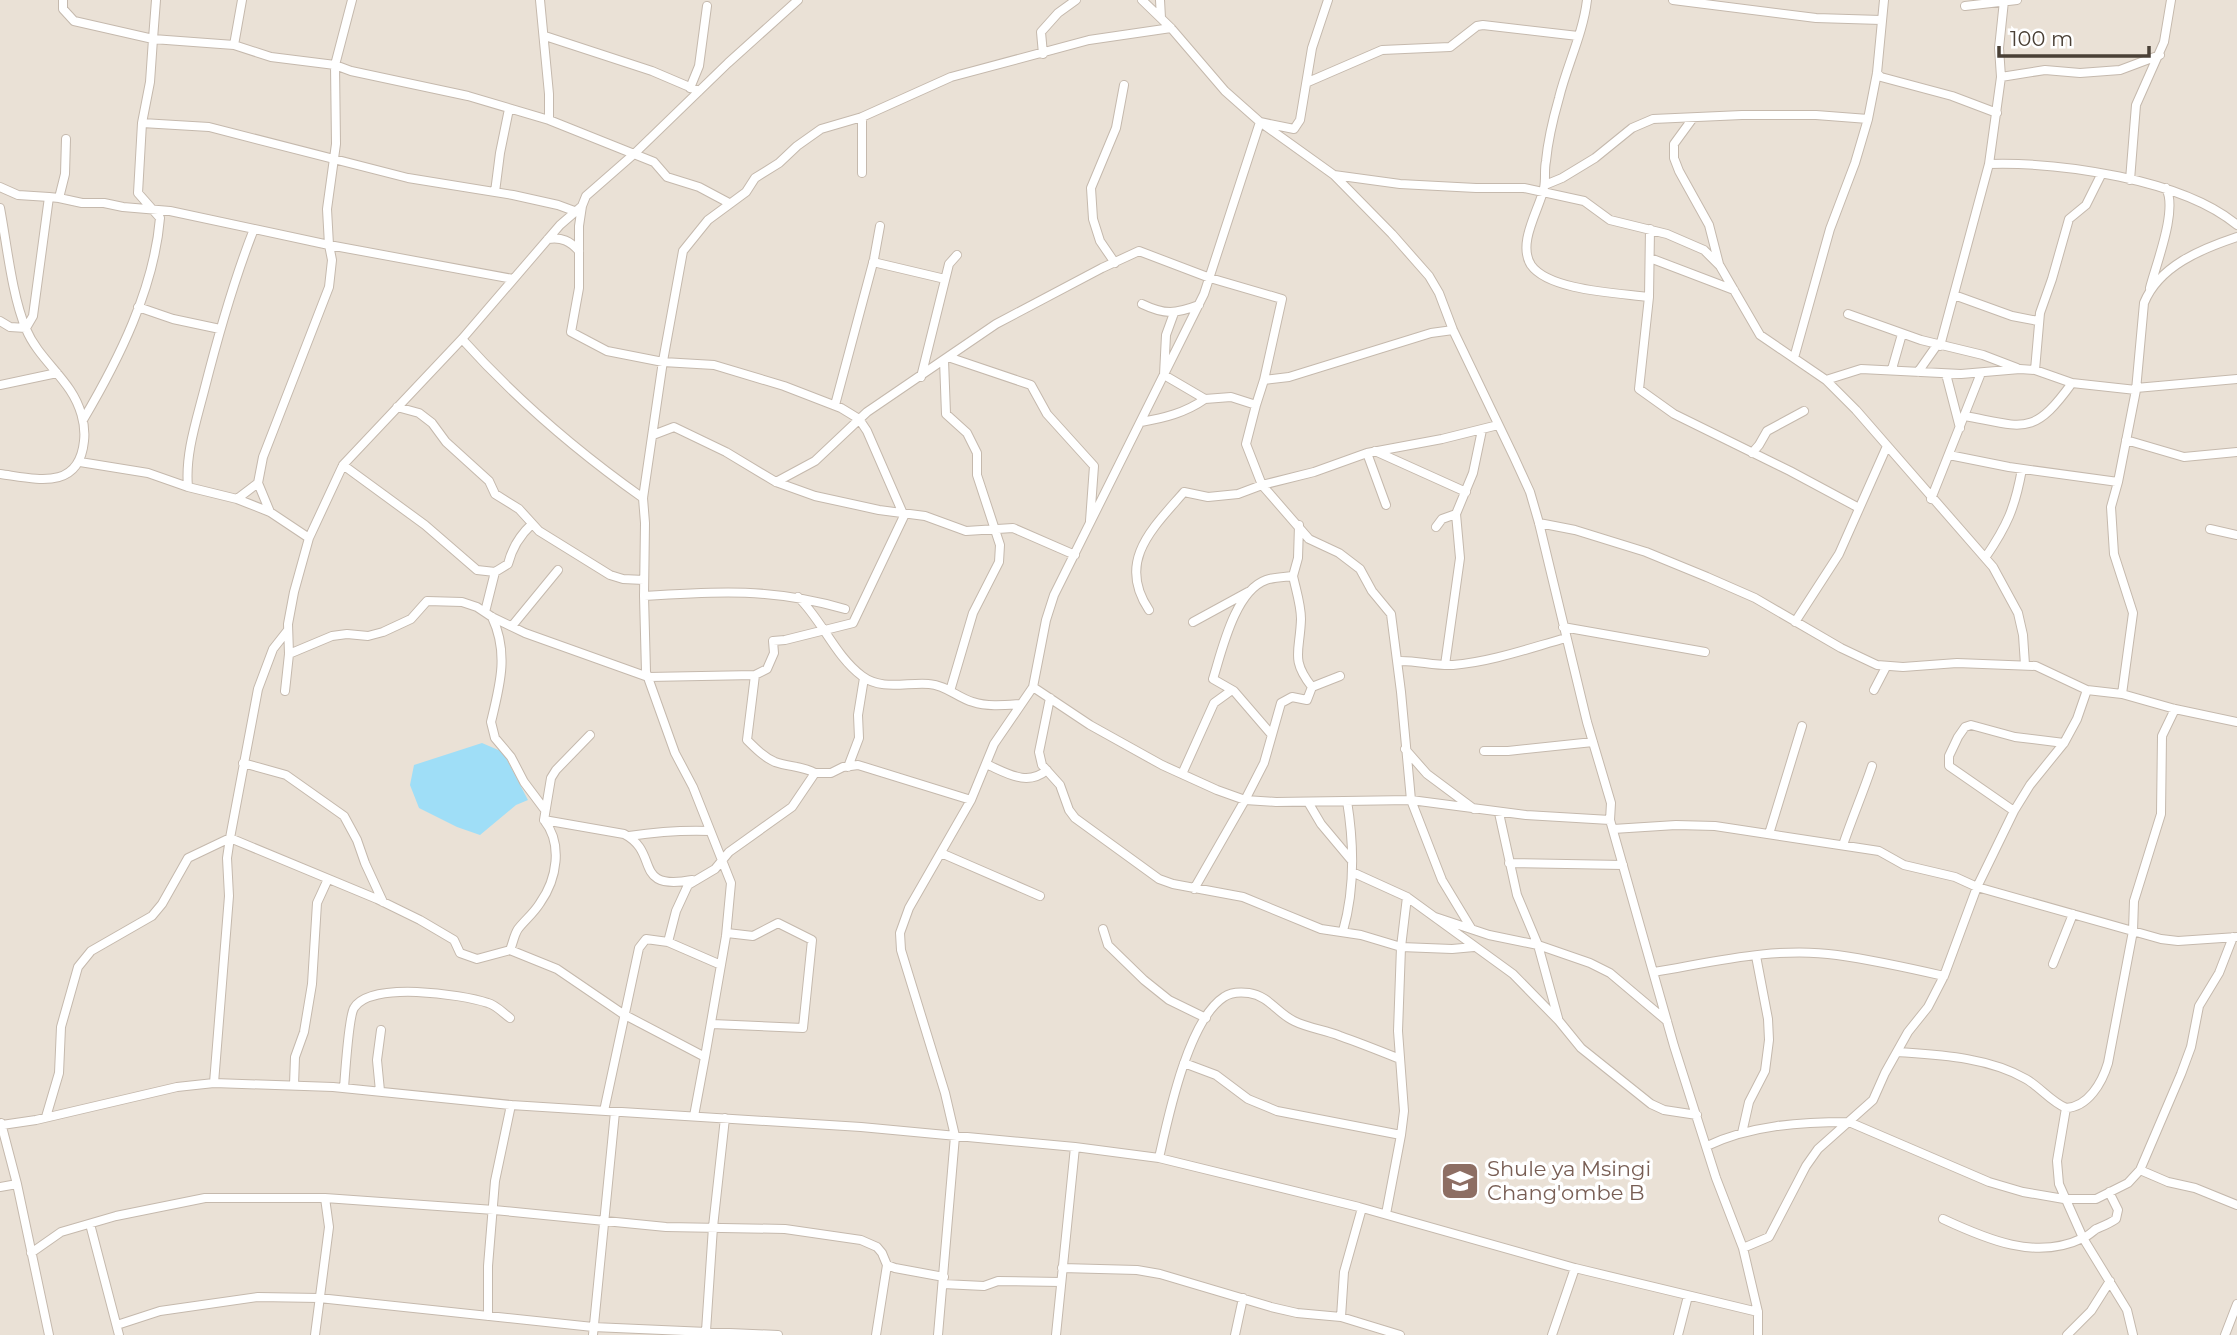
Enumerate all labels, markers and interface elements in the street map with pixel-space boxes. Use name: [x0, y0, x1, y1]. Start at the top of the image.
scale bar: [1999, 14, 2150, 58]
text: 100 m: [2010, 26, 2073, 51]
place label: Shule ya Msingi Chang'ombe B: [1487, 1156, 1651, 1205]
school or university icon: Shule ya Msingi Chang'ombe B: [1439, 1160, 1481, 1202]

